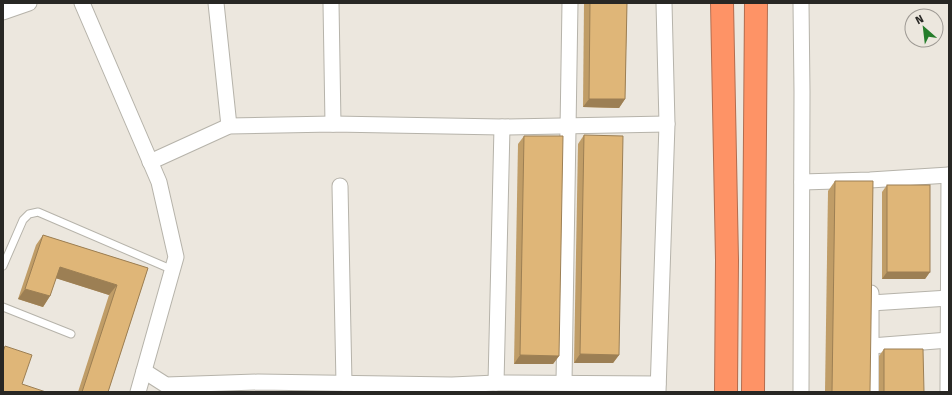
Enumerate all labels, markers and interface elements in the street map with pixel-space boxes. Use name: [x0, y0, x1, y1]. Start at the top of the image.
north arrow: [904, 8, 944, 48]
text: N: [913, 12, 926, 27]

